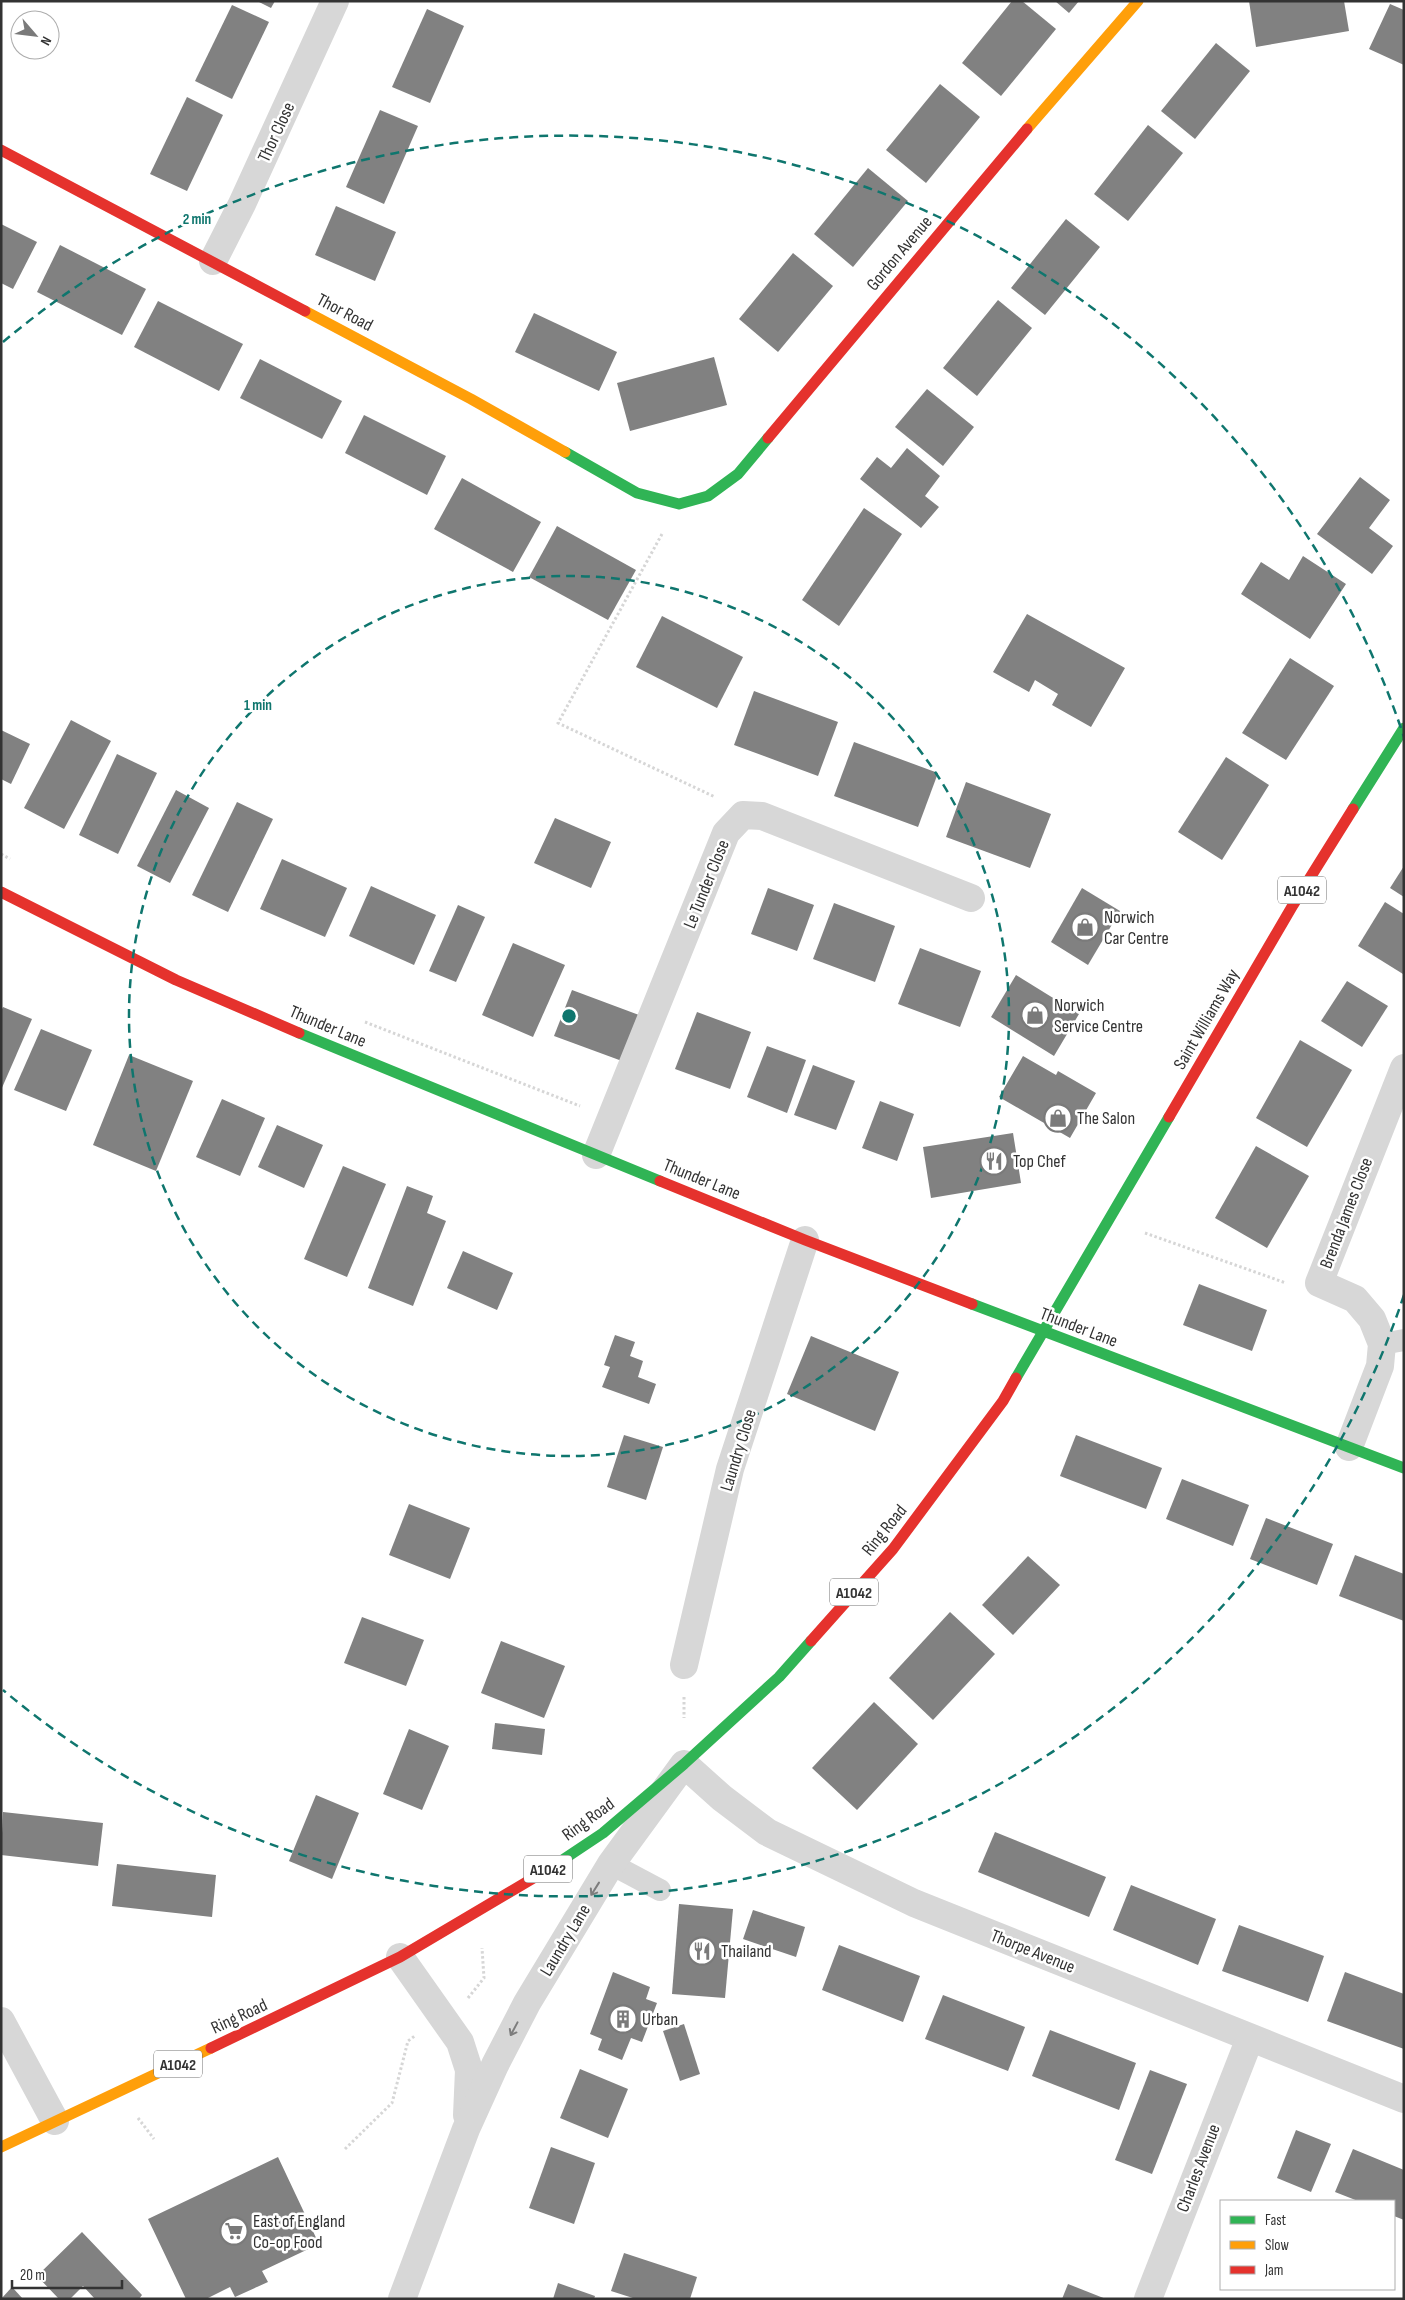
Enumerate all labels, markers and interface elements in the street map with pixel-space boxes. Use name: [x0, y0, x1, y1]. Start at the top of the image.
north arrow: [10, 10, 60, 60]
text: N: [37, 34, 55, 48]
street label: Thor Close: [253, 99, 299, 165]
text: 2 min: [183, 210, 211, 229]
street label: Gordon Avenue: [862, 212, 937, 295]
street label: Thor Road: [313, 289, 376, 336]
text: 1 min: [244, 696, 272, 715]
street label: Le Tunder Close: [679, 837, 734, 932]
road number: A1042: [1278, 876, 1326, 904]
place label: Norwich Car Centre: [1104, 907, 1169, 949]
shop icon: Norwich Car Centre: [1070, 912, 1100, 942]
street label: Saint Williams Way: [1169, 965, 1244, 1073]
place label: Norwich Service Centre: [1054, 995, 1143, 1037]
shop icon: Norwich Service Centre: [1020, 1000, 1050, 1030]
street label: Thunder Lane: [286, 1001, 369, 1052]
centre of rings: [560, 1007, 578, 1025]
shop icon: The Salon: [1043, 1103, 1073, 1133]
place label: The Salon: [1077, 1108, 1135, 1129]
restaurant icon: Top Chef: [979, 1146, 1009, 1176]
place label: Top Chef: [1013, 1151, 1067, 1172]
street label: Thunder Lane: [660, 1154, 743, 1204]
street label: Brenda James Close: [1316, 1155, 1377, 1272]
street label: Thunder Lane: [1037, 1303, 1121, 1352]
street label: Laundry Close: [716, 1407, 761, 1494]
street label: Ring Road: [858, 1501, 911, 1560]
road number: A1042: [830, 1578, 878, 1605]
street label: Ring Road: [558, 1793, 618, 1845]
road number: A1042: [524, 1856, 572, 1882]
one-way arrow: [590, 1882, 601, 1896]
street label: Laundry Lane: [536, 1901, 595, 1980]
street label: Thorpe Avenue: [988, 1925, 1078, 1978]
restaurant icon: Thailand: [687, 1936, 717, 1966]
place label: Thailand: [721, 1941, 772, 1962]
street label: Ring Road: [208, 1994, 271, 2039]
building icon: Urban: [608, 2004, 638, 2034]
place label: Urban: [642, 2009, 678, 2030]
one-way arrow: [508, 2022, 518, 2036]
road number: A1042: [154, 2050, 202, 2078]
street label: Charles Avenue: [1172, 2121, 1225, 2215]
legend: [1220, 2200, 1395, 2290]
place label: East of England Co-op Food: [253, 2211, 345, 2253]
text: Fast: [1265, 2211, 1287, 2230]
supermarket icon: East of England Co-op Food: [219, 2216, 249, 2246]
text: Slow: [1265, 2236, 1289, 2255]
scale bar: [12, 2258, 122, 2290]
text: Jam: [1264, 2261, 1283, 2280]
text: 20 m: [20, 2266, 45, 2285]

